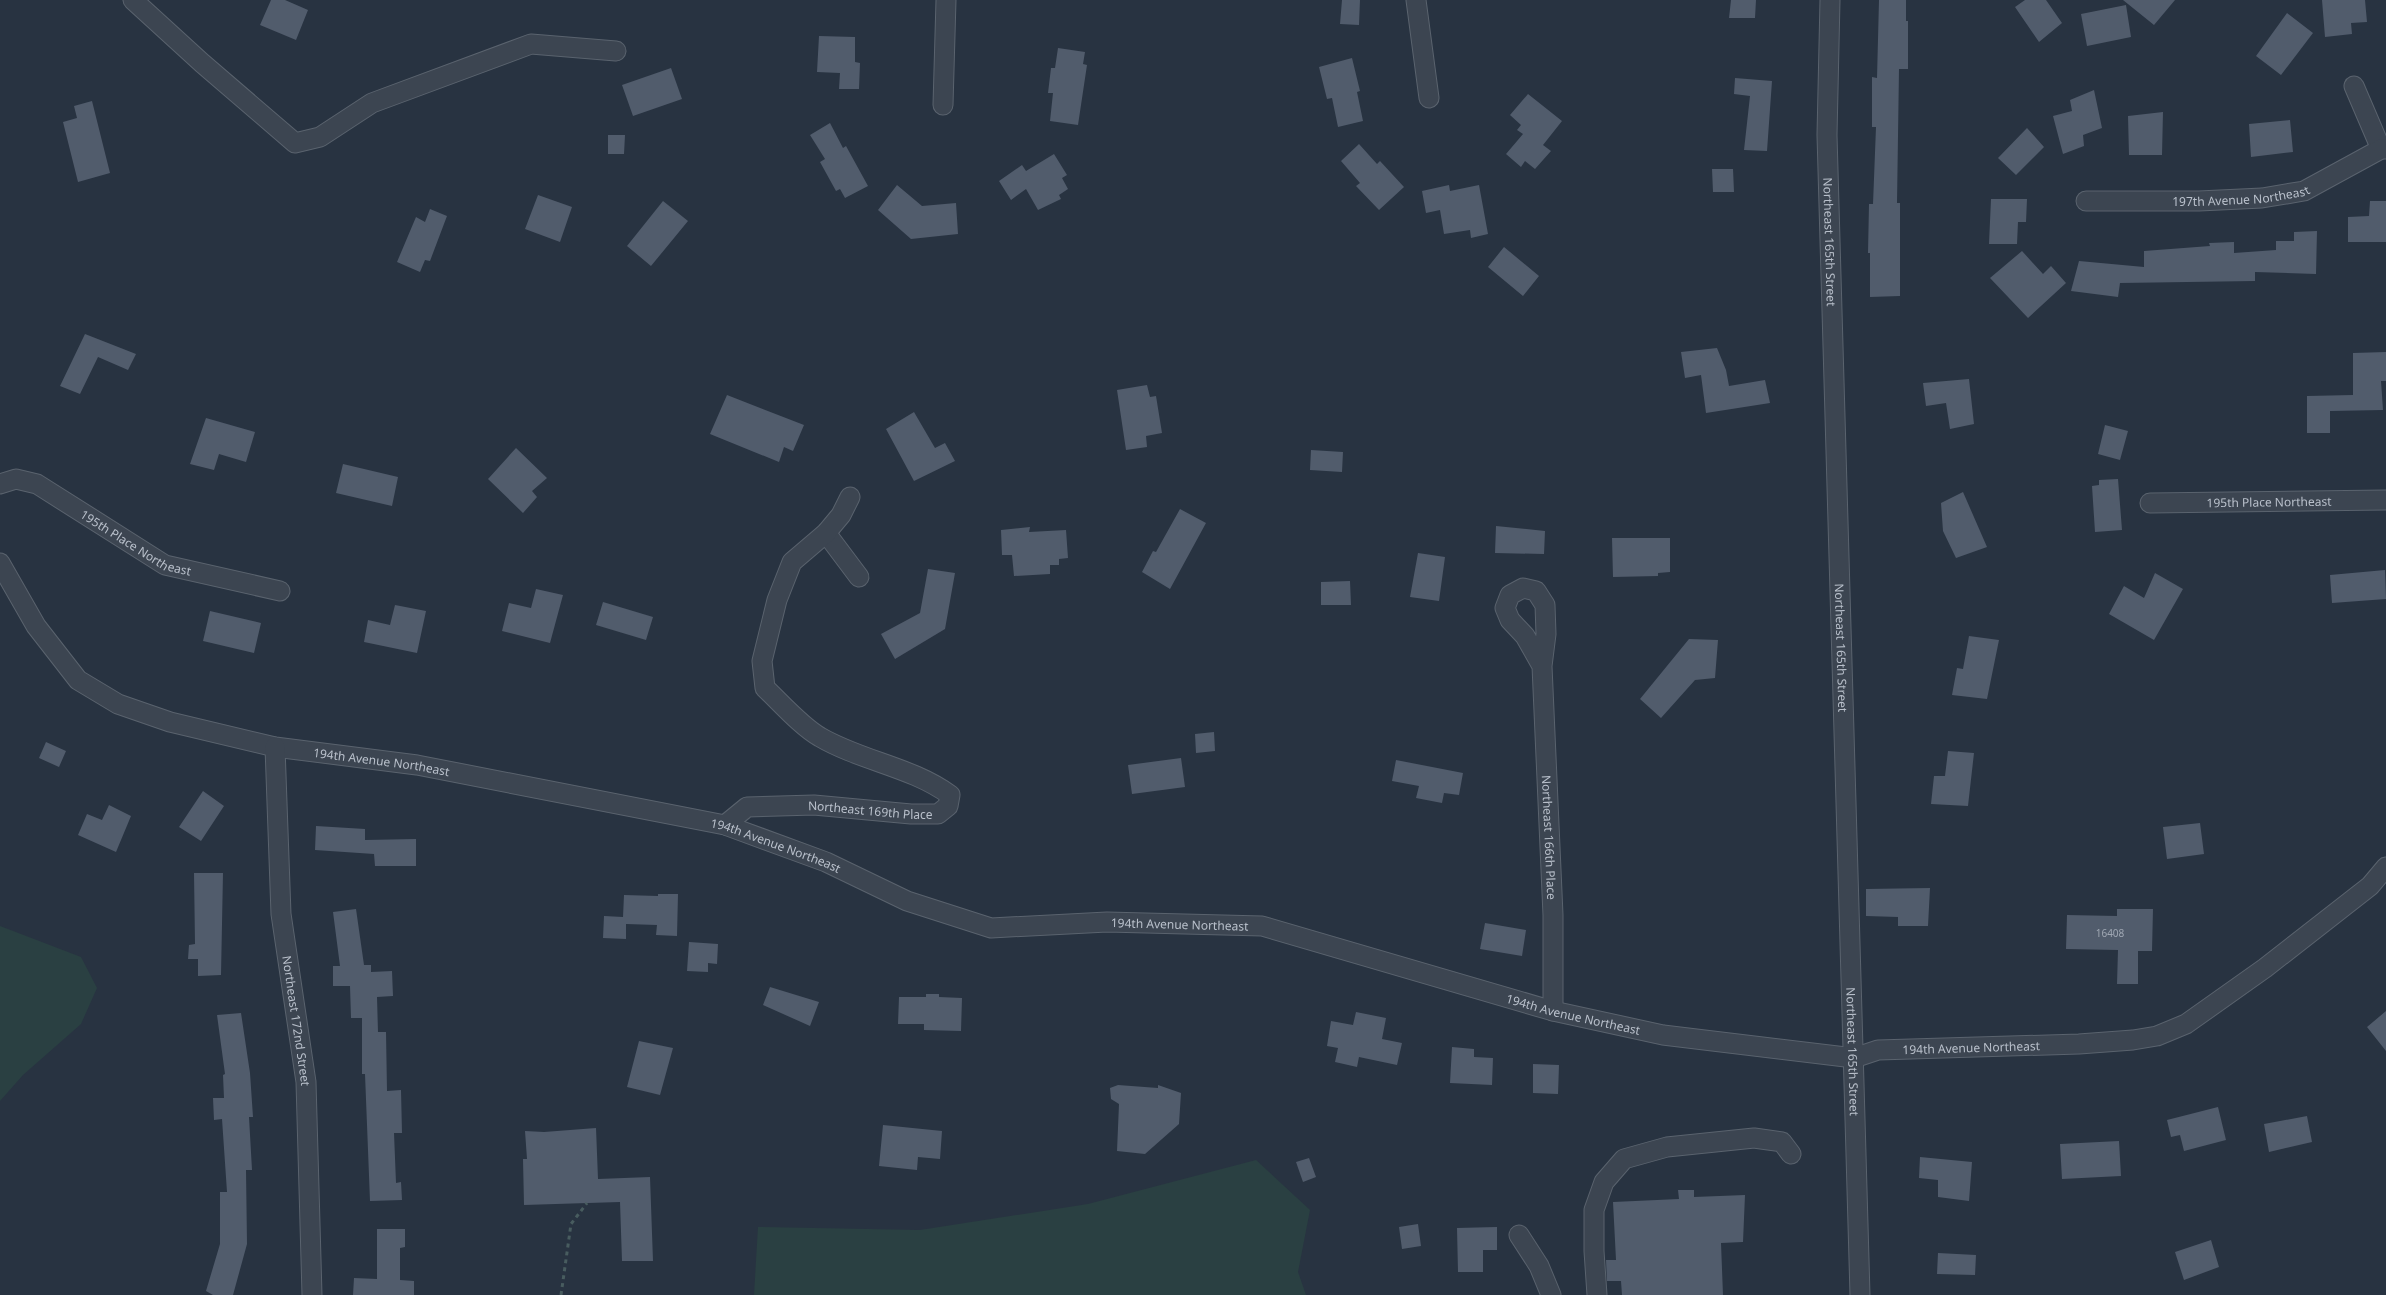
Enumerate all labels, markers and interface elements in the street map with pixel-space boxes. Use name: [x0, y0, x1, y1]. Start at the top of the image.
street label: Northeast 165th Street: [1820, 177, 1840, 307]
street label: 197th Avenue Northeast: [2172, 181, 2313, 210]
street label: 195th Place Northeast: [2206, 492, 2332, 511]
street label: 195th Place Northeast: [77, 505, 194, 579]
street label: Northeast 165th Street: [1831, 583, 1852, 713]
street label: 194th Avenue Northeast: [312, 743, 452, 780]
street label: Northeast 166th Place: [1538, 775, 1561, 901]
street label: Northeast 169th Place: [808, 796, 933, 823]
street label: 194th Avenue Northeast: [709, 814, 844, 877]
street label: 194th Avenue Northeast: [1111, 914, 1249, 934]
house number: 16408: [2096, 926, 2125, 940]
street label: Northeast 172nd Street: [279, 954, 315, 1087]
street label: Northeast 165th Street: [1843, 987, 1863, 1117]
street label: 194th Avenue Northeast: [1504, 989, 1643, 1038]
street label: 194th Avenue Northeast: [1902, 1037, 2041, 1058]

